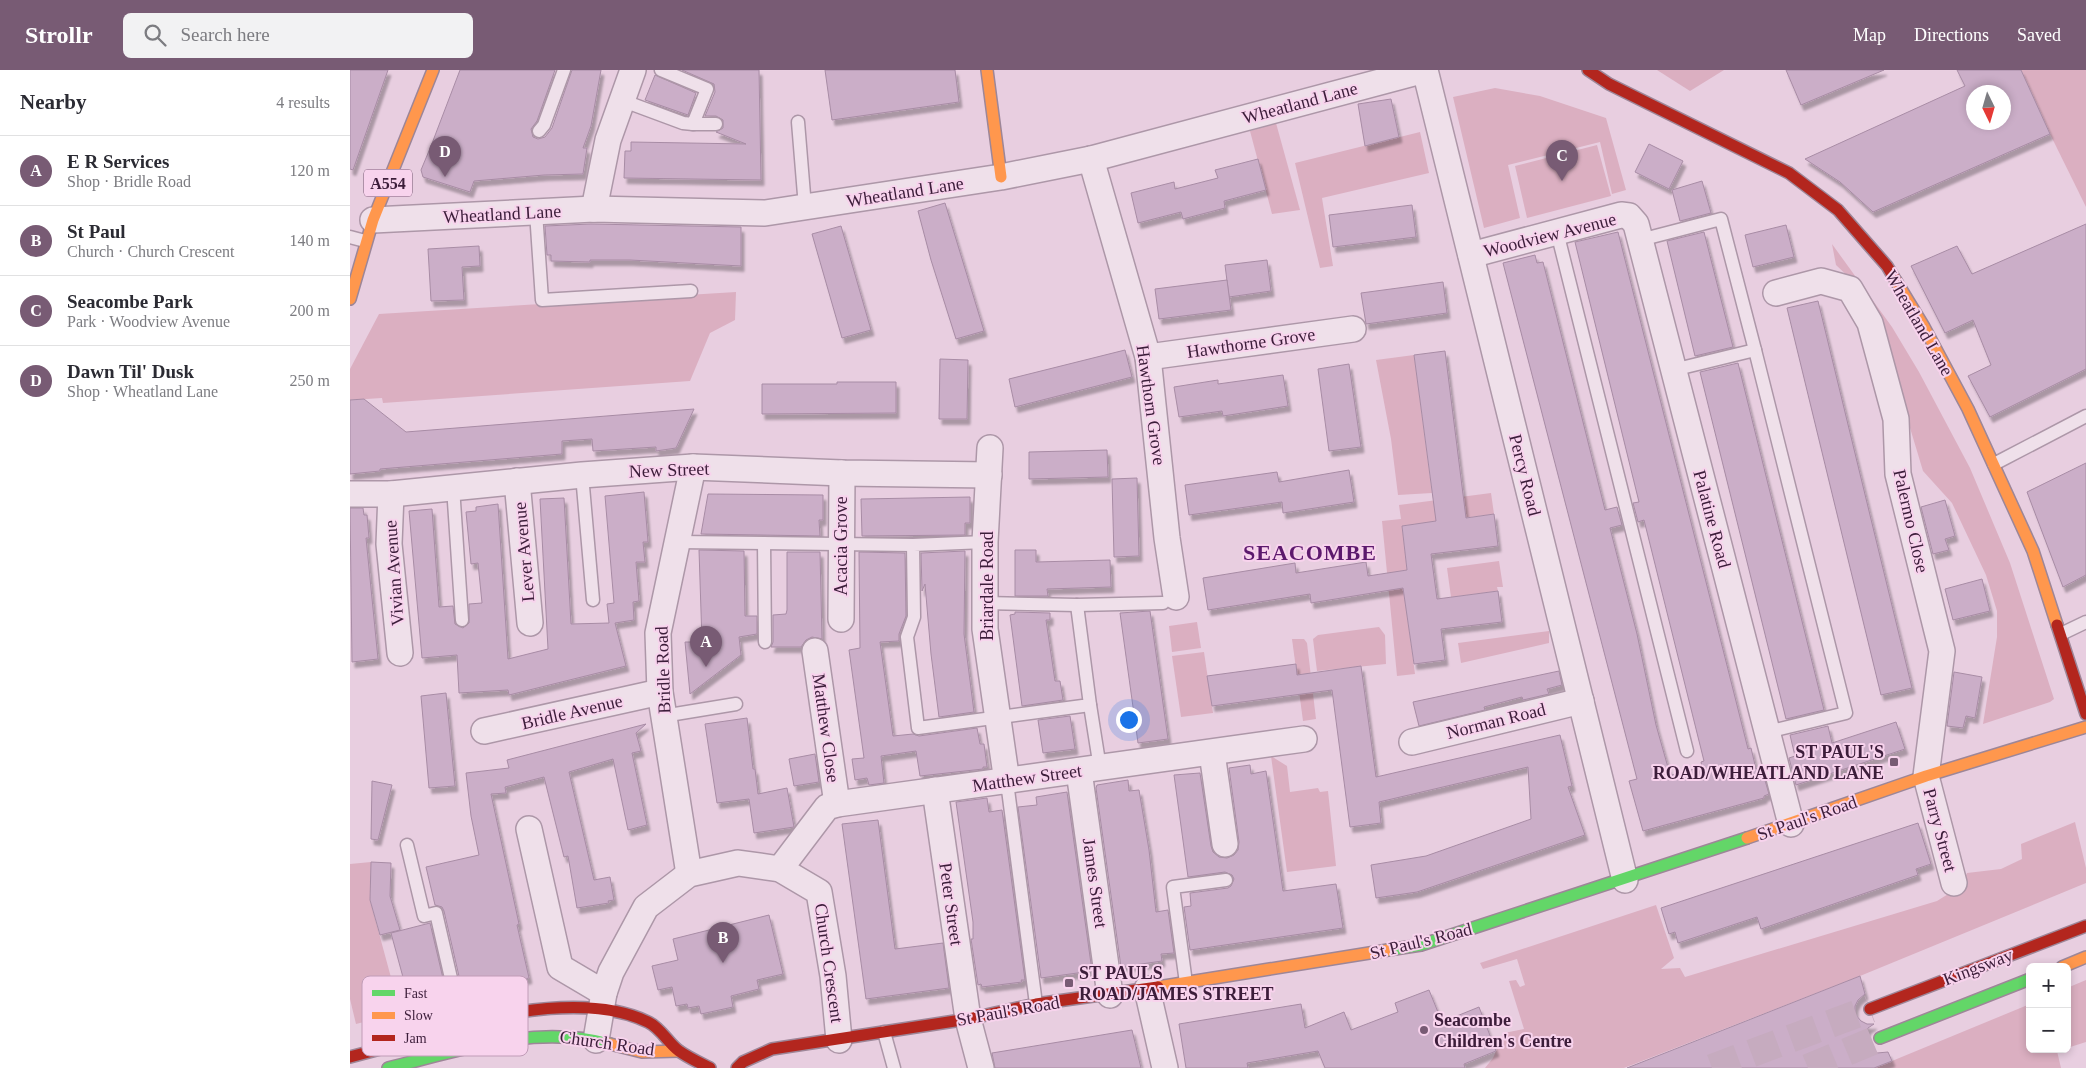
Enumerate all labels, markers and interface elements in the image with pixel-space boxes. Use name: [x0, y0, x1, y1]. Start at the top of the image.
search box: [123, 13, 473, 58]
icon: search: [141, 21, 169, 49]
text: Strollr: [25, 22, 93, 48]
text: Search here: [181, 24, 270, 45]
text: Map: [1853, 25, 1886, 45]
text: Directions: [1914, 25, 1989, 45]
text: Saved: [2017, 25, 2061, 45]
street label: Wheatland Lane: [1240, 78, 1360, 128]
north arrow: [1966, 85, 2011, 130]
text: Nearby: [20, 90, 87, 114]
text: 4 results: [276, 94, 330, 111]
pin: D: [429, 136, 461, 177]
pin: C: [1546, 140, 1578, 181]
text: E R Services: [67, 151, 169, 172]
text: A: [30, 162, 42, 179]
text: 120 m: [290, 162, 330, 179]
road number: A554: [364, 170, 412, 196]
text: Shop · Bridle Road: [67, 173, 191, 190]
street label: Wheatland Lane: [845, 173, 965, 211]
street label: Wheatland Lane: [442, 201, 562, 227]
street label: Woodview Avenue: [1482, 209, 1618, 261]
text: St Paul: [67, 221, 126, 242]
text: B: [31, 232, 41, 249]
text: 140 m: [290, 232, 330, 249]
text: Church · Church Crescent: [67, 243, 235, 260]
street label: Wheatland Lane: [1881, 267, 1957, 379]
text: Seacombe Park: [67, 291, 193, 312]
text: C: [30, 302, 42, 319]
text: 200 m: [290, 302, 330, 319]
text: Park · Woodview Avenue: [67, 313, 230, 330]
street label: Hawthorne Grove: [1186, 324, 1316, 362]
street label: Hawthorn Grove: [1133, 343, 1169, 467]
text: Dawn Til' Dusk: [67, 361, 194, 382]
text: D: [30, 372, 42, 389]
text: 250 m: [290, 372, 330, 389]
text: Shop · Wheatland Lane: [67, 383, 218, 400]
street label: Percy Road: [1505, 432, 1545, 518]
street label: New Street: [628, 459, 710, 481]
street label: Palermo Close: [1889, 467, 1933, 575]
street label: Palatine Road: [1689, 468, 1735, 570]
street label: Acacia Grove: [831, 496, 851, 596]
street label: Lever Avenue: [510, 501, 538, 603]
street label: Vivian Avenue: [380, 519, 408, 627]
street label: Briardale Road: [977, 531, 997, 641]
district label: SEACOMBE: [1243, 540, 1377, 565]
street label: Bridle Road: [651, 626, 675, 714]
pin: A: [690, 626, 722, 667]
street label: Matthew Close: [808, 672, 844, 784]
street label: Bridle Avenue: [520, 691, 625, 733]
street label: Norman Road: [1444, 699, 1548, 743]
your location: [1116, 707, 1142, 733]
place label: ST PAUL'S ROAD/WHEATLAND LANE: [1653, 742, 1884, 783]
marker: ST PAUL'S ROAD/WHEATLAND LANE: [1888, 756, 1900, 768]
street label: Matthew Street: [971, 760, 1083, 796]
street label: Parry Street: [1919, 786, 1961, 874]
street label: St Paul's Road: [1754, 792, 1860, 844]
street label: James Street: [1079, 837, 1111, 929]
street label: Peter Street: [935, 861, 967, 947]
street label: Church Crescent: [811, 902, 847, 1024]
street label: St Paul's Road: [1368, 919, 1474, 963]
pin: B: [707, 922, 739, 963]
street label: Kingsway: [1940, 945, 2016, 989]
place label: ST PAULS ROAD/JAMES STREET: [1079, 963, 1274, 1004]
map controls: [2026, 963, 2071, 1053]
button: +: [2026, 963, 2071, 1008]
legend: [362, 976, 528, 1056]
marker: ST PAULS ROAD/JAMES STREET: [1063, 977, 1075, 989]
text: Fast: [404, 986, 427, 1001]
street label: St Paul's Road: [955, 992, 1061, 1030]
text: Slow: [404, 1008, 434, 1023]
button: −: [2026, 1008, 2071, 1053]
place label: Seacombe Children's Centre: [1434, 1010, 1572, 1051]
marker: Seacombe Children's Centre: [1418, 1024, 1430, 1036]
street label: Church Road: [558, 1026, 656, 1060]
text: Jam: [404, 1031, 427, 1046]

